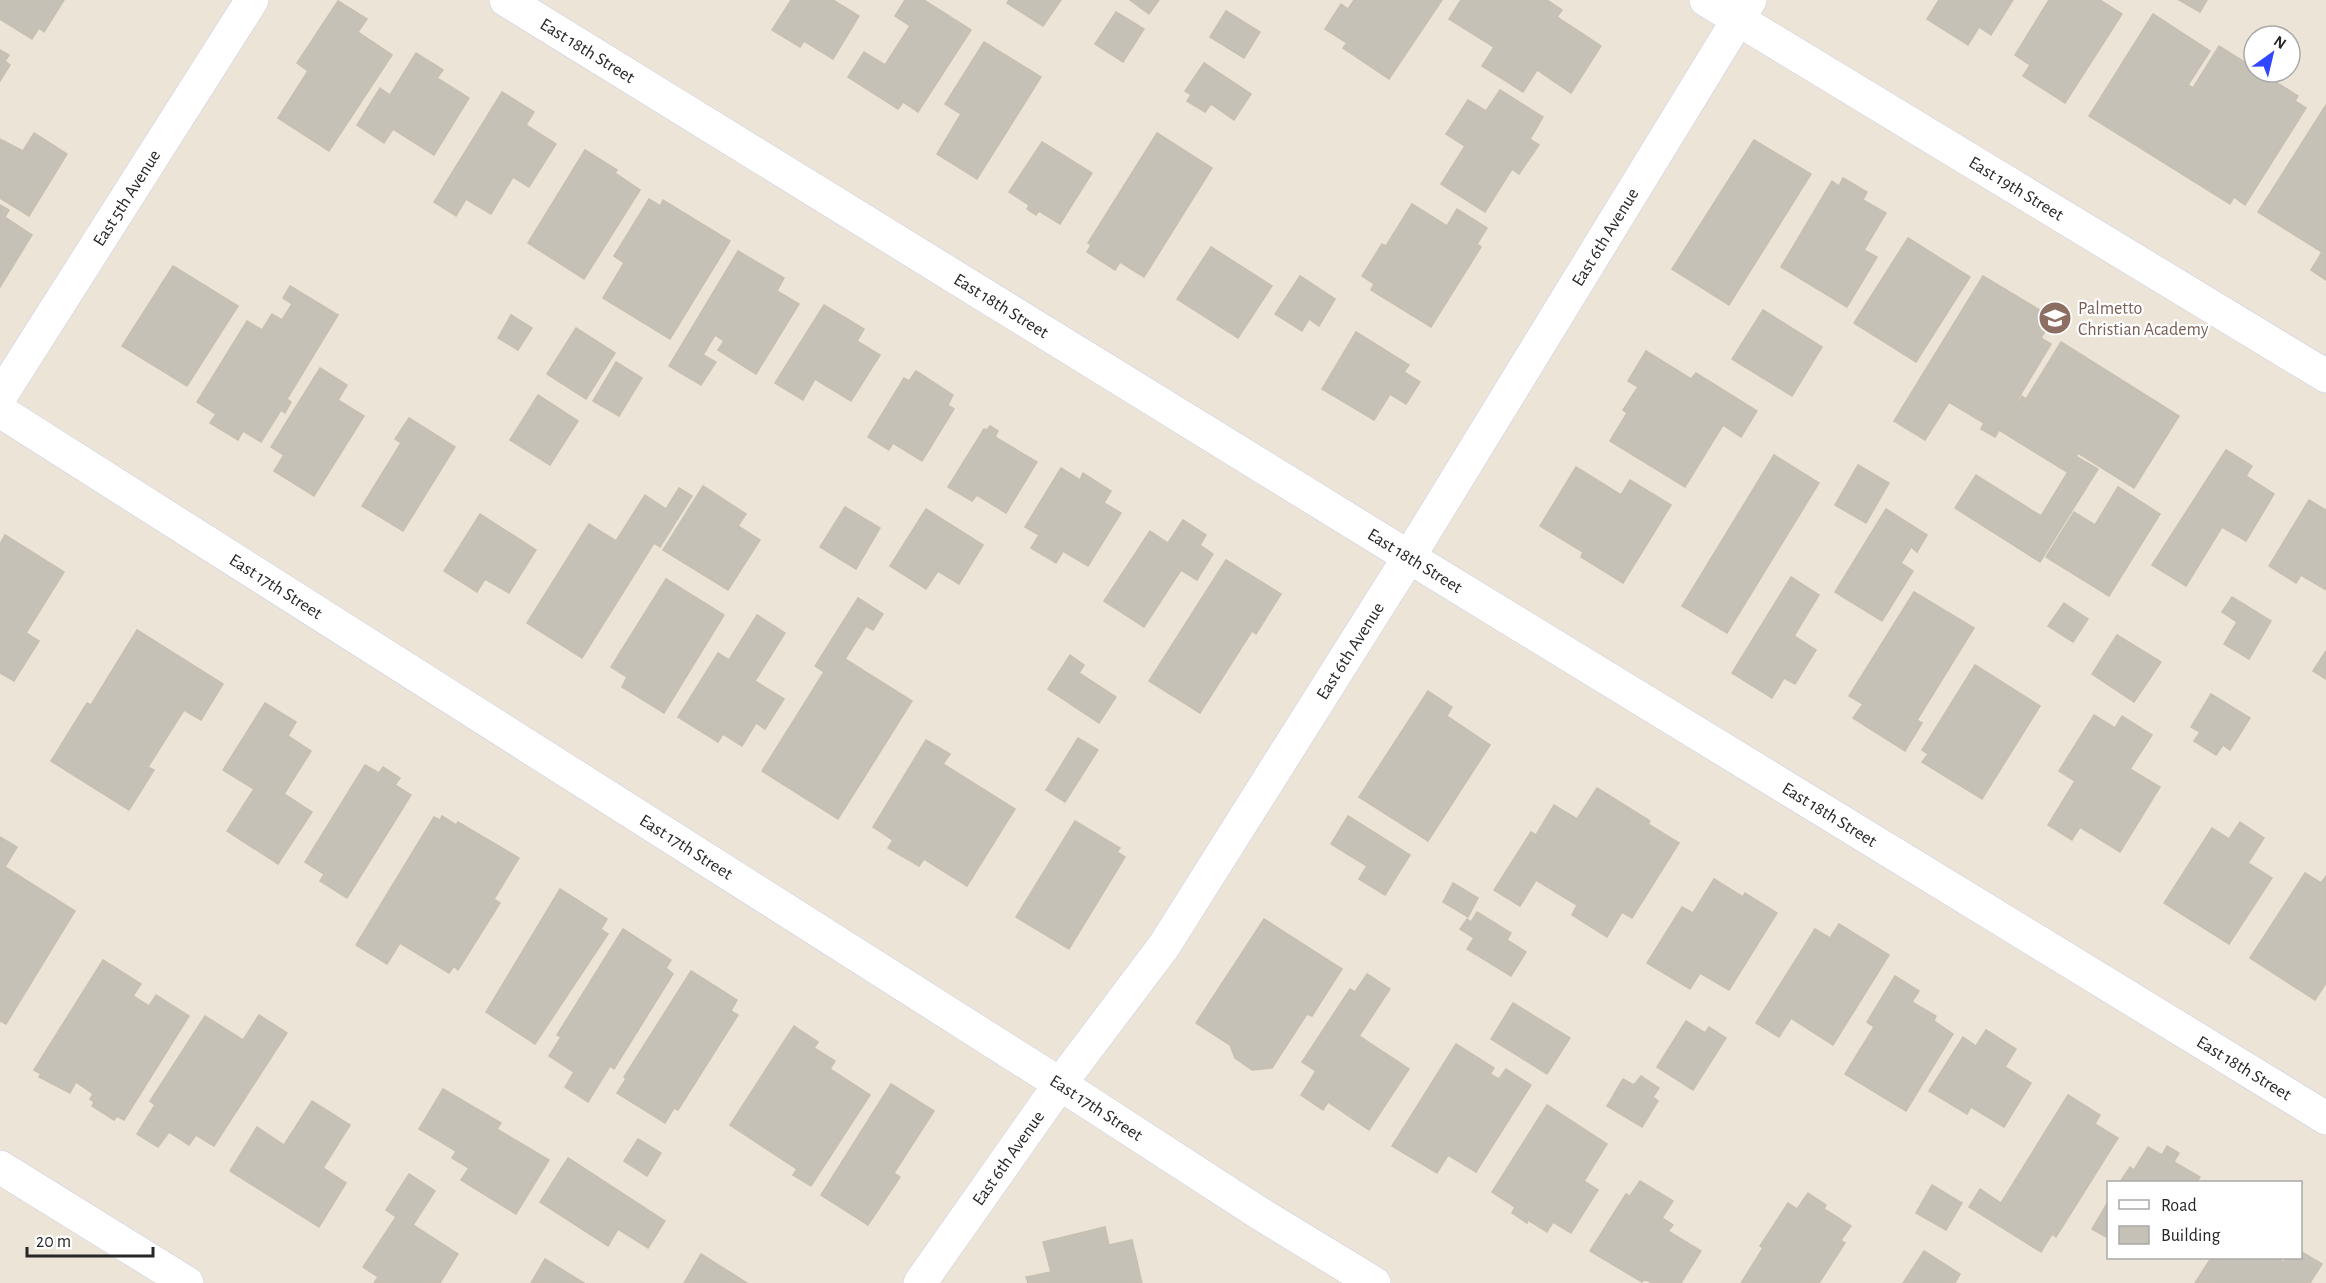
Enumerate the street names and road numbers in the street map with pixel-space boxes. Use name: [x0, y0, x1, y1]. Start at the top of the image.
street label: East 18th Street: [537, 15, 638, 87]
street label: East 5th Avenue: [90, 147, 164, 250]
street label: East 19th Street: [1965, 154, 2067, 225]
street label: East 6th Avenue: [1569, 185, 1642, 290]
street label: East 18th Street: [950, 271, 1051, 342]
street label: East 18th Street: [1364, 526, 1465, 597]
street label: East 17th Street: [226, 551, 325, 623]
street label: East 6th Avenue: [1314, 599, 1388, 703]
street label: East 18th Street: [1779, 779, 1880, 851]
street label: East 17th Street: [636, 812, 736, 884]
street label: East 18th Street: [2193, 1033, 2294, 1105]
street label: East 17th Street: [1046, 1072, 1146, 1145]
street label: East 6th Avenue: [970, 1108, 1048, 1209]

